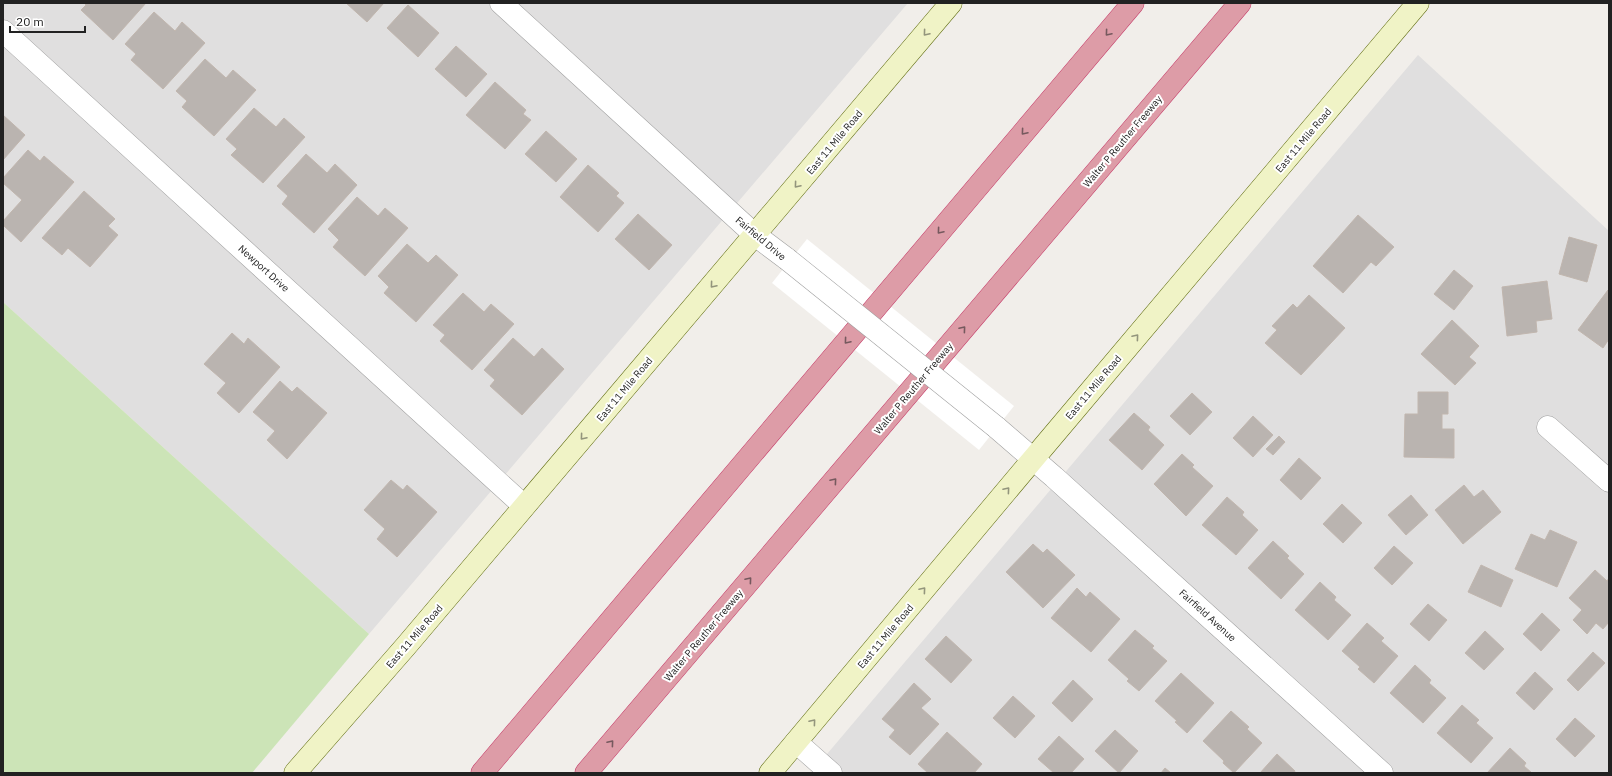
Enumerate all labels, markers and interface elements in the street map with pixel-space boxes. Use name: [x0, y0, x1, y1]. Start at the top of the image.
scale bar: [10, 8, 85, 34]
text: 20 m: [16, 14, 44, 29]
one-way arrow: [923, 28, 930, 35]
one-way arrow: [1105, 28, 1112, 35]
street label: Walter P Reuther Freeway: [1080, 93, 1165, 190]
street label: East 11 Mile Road: [1273, 105, 1334, 175]
street label: East 11 Mile Road: [804, 107, 865, 177]
one-way arrow: [1021, 127, 1028, 135]
one-way arrow: [794, 181, 801, 188]
street label: Fairfield Drive: [733, 213, 789, 264]
one-way arrow: [937, 227, 944, 234]
street label: Newport Drive: [235, 242, 292, 295]
one-way arrow: [710, 280, 717, 287]
one-way arrow: [959, 326, 966, 333]
one-way arrow: [1131, 335, 1138, 342]
one-way arrow: [844, 337, 851, 344]
street label: Walter P Reuther Freeway: [871, 340, 956, 437]
street label: East 11 Mile Road: [1063, 352, 1124, 422]
street label: East 11 Mile Road: [594, 354, 655, 424]
one-way arrow: [580, 432, 588, 440]
one-way arrow: [829, 478, 836, 486]
one-way arrow: [1002, 487, 1009, 495]
one-way arrow: [745, 578, 752, 585]
street label: Fairfield Avenue: [1176, 586, 1239, 645]
street label: Walter P Reuther Freeway: [661, 587, 746, 684]
one-way arrow: [919, 587, 926, 595]
street label: East 11 Mile Road: [855, 601, 916, 671]
street label: East 11 Mile Road: [383, 602, 446, 671]
one-way arrow: [809, 719, 816, 727]
one-way arrow: [606, 741, 613, 748]

